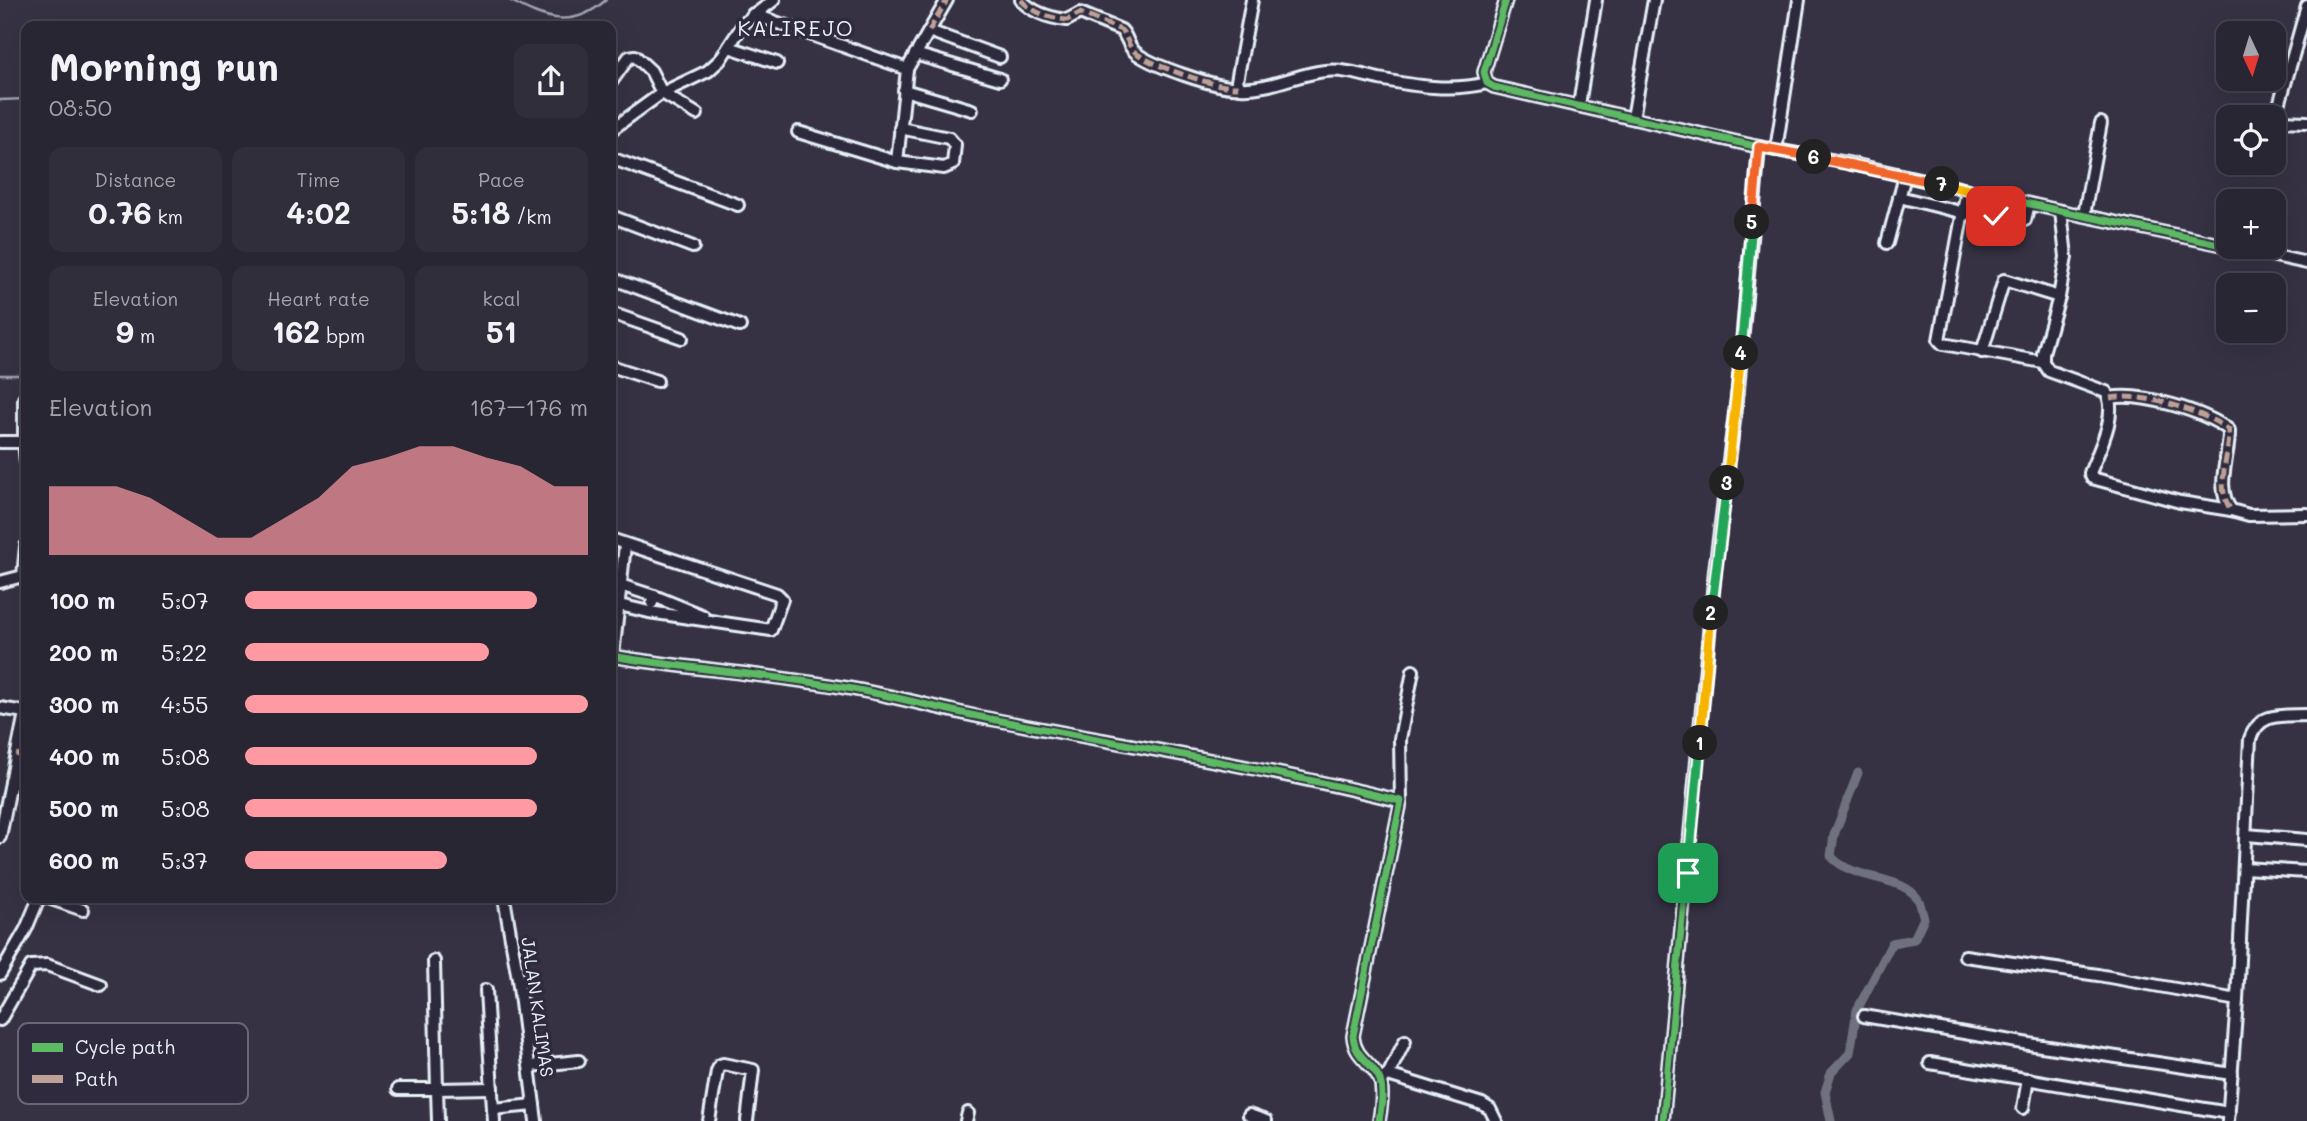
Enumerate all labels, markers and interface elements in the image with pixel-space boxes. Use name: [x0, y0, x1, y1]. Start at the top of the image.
district label: KALIREJO: [737, 14, 855, 41]
north arrow: [2216, 21, 2286, 91]
map controls: [2216, 21, 2286, 343]
text: Morning run: [49, 41, 279, 91]
button: share: [514, 44, 588, 118]
text: 08:50: [49, 92, 112, 122]
button: locate: [2216, 105, 2286, 175]
pin: 6: [1797, 140, 1832, 174]
text: 6: [1808, 144, 1819, 169]
pin: 7: [1924, 166, 1960, 202]
text: Distance: [95, 167, 176, 192]
text: Time: [297, 167, 340, 192]
text: Pace: [478, 167, 525, 192]
text: 7: [1936, 171, 1947, 196]
pin: [1966, 186, 2026, 246]
button: +: [2216, 189, 2286, 259]
text: 0.76: [88, 192, 152, 232]
text: 4:02: [286, 192, 351, 232]
text: 5:18: [451, 192, 510, 232]
icon: check: [1977, 197, 2015, 235]
text: km: [152, 204, 183, 229]
text: /km: [510, 204, 552, 229]
pin: 5: [1734, 204, 1770, 240]
text: 5: [1746, 209, 1757, 234]
button: −: [2216, 273, 2286, 343]
text: Elevation: [93, 286, 178, 311]
text: Heart rate: [267, 286, 370, 311]
text: kcal: [483, 286, 520, 311]
text: 9: [116, 311, 134, 351]
text: 162: [272, 311, 320, 351]
text: 51: [486, 311, 517, 351]
text: m: [134, 323, 155, 348]
text: bpm: [320, 323, 365, 348]
pin: 4: [1724, 336, 1758, 370]
text: 4: [1734, 340, 1747, 365]
text: Elevation: [49, 392, 152, 422]
text: 167–176 m: [470, 392, 588, 422]
pin: 3: [1710, 466, 1744, 500]
text: 3: [1721, 470, 1732, 495]
text: 100 m: [49, 585, 115, 615]
text: 5:07: [161, 585, 209, 615]
pin: 2: [1694, 596, 1728, 630]
text: 2: [1705, 600, 1716, 625]
text: 200 m: [49, 637, 118, 667]
text: 5:22: [161, 637, 207, 667]
text: 300 m: [49, 689, 119, 719]
text: 4:55: [161, 689, 208, 719]
pin: 1: [1682, 726, 1718, 760]
text: 1: [1695, 730, 1704, 755]
text: 400 m: [49, 741, 120, 771]
text: 5:08: [161, 741, 210, 771]
text: 500 m: [49, 793, 119, 823]
text: 5:08: [161, 793, 210, 823]
pin: [1658, 843, 1718, 903]
text: 600 m: [49, 845, 119, 875]
text: 5:37: [161, 845, 208, 875]
icon: arrive: [1669, 854, 1707, 892]
street label: JALAN KALIMAS: [516, 936, 560, 1078]
legend: [18, 1023, 248, 1104]
text: Cycle path: [75, 1034, 175, 1059]
text: Path: [75, 1066, 118, 1091]

